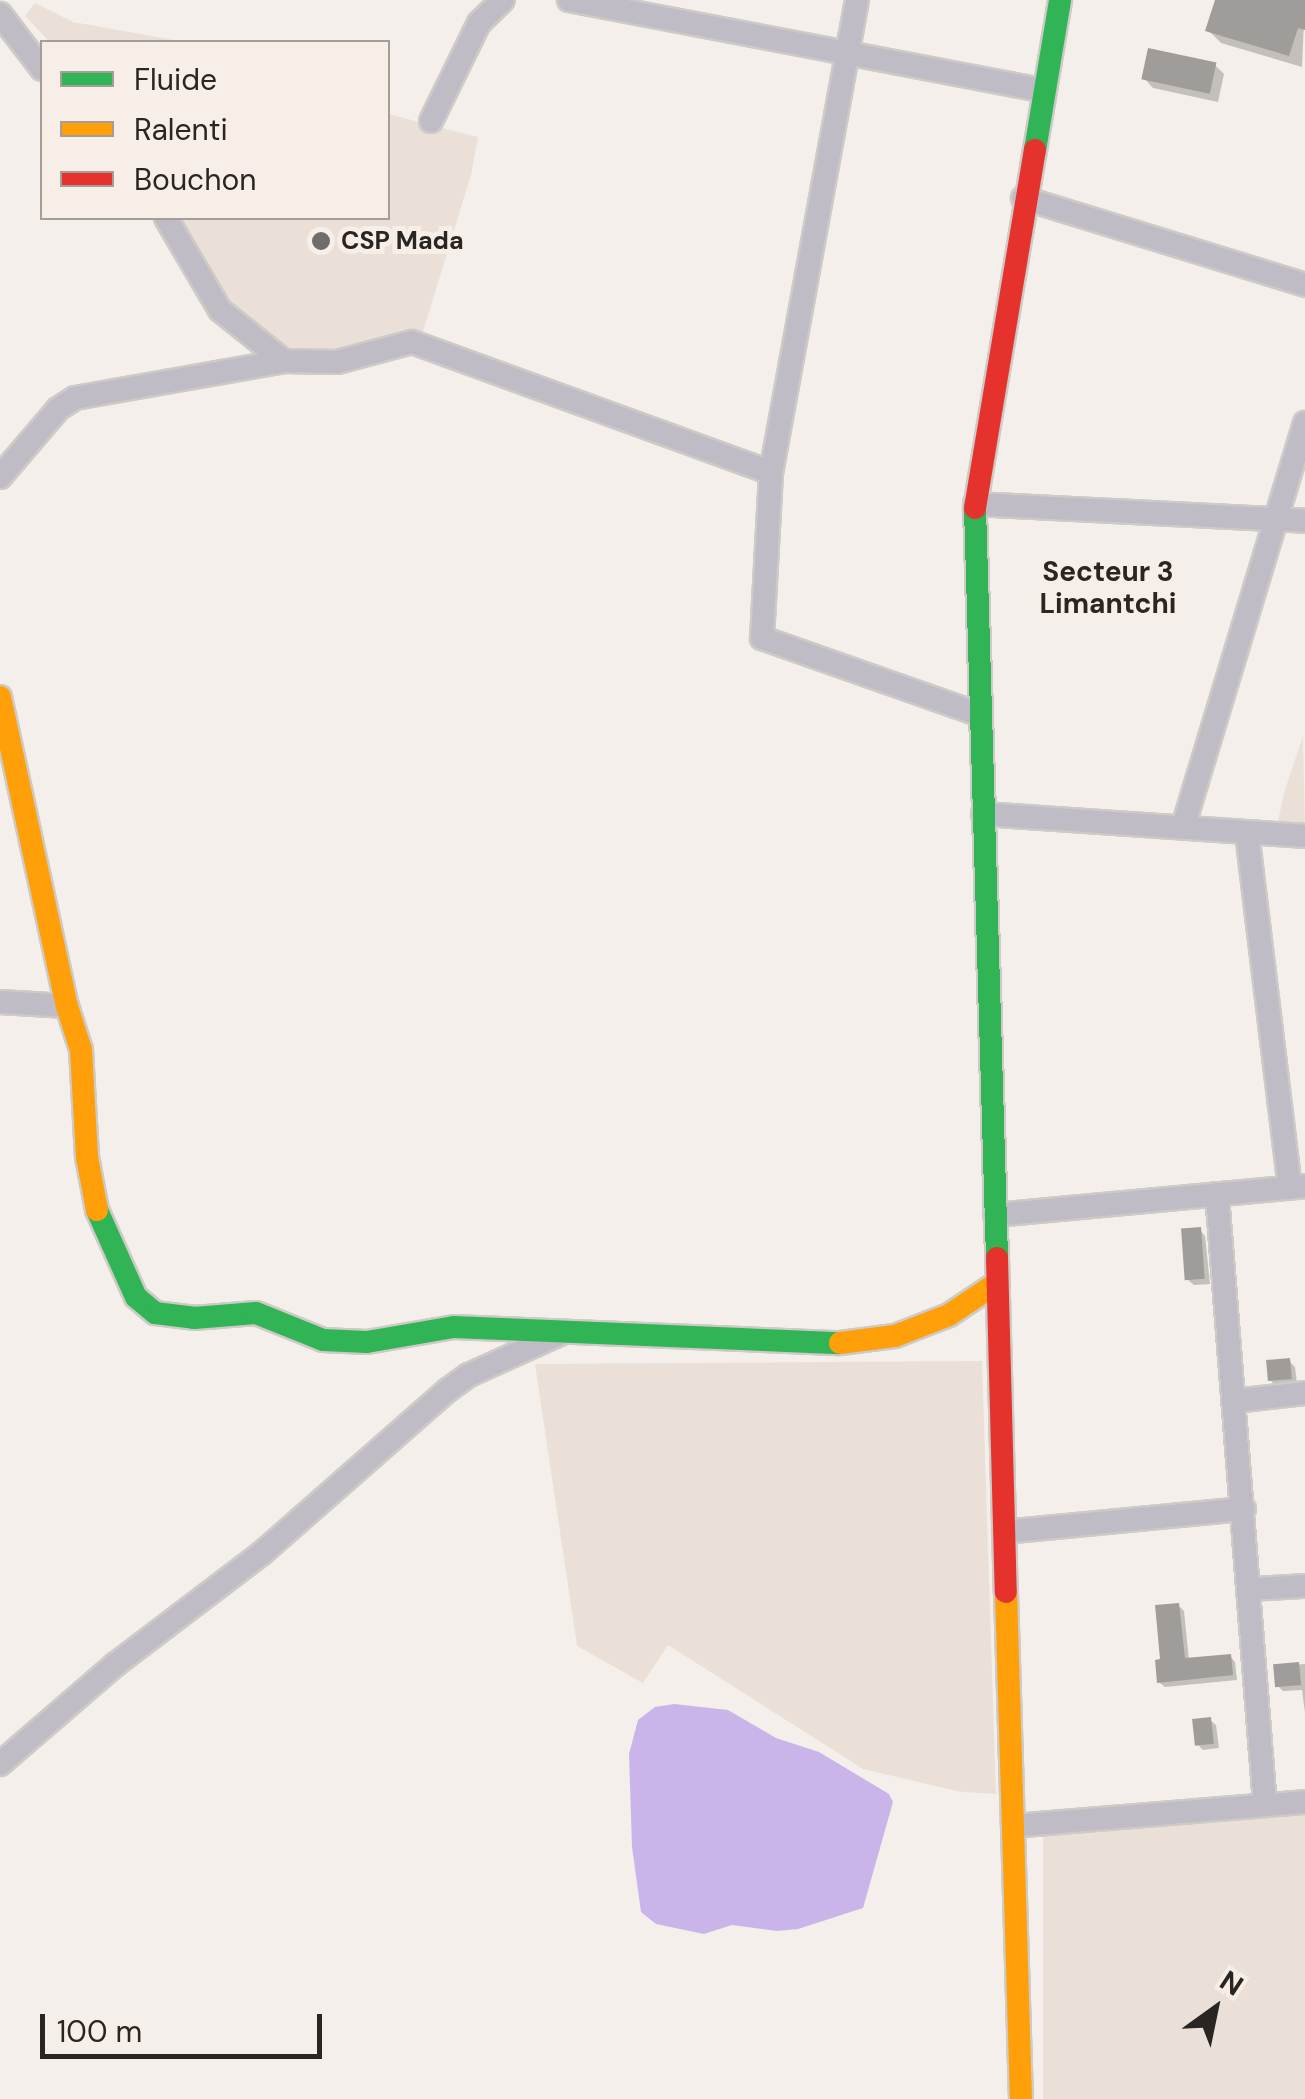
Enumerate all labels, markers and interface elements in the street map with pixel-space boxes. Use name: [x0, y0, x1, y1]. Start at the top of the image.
legend: [40, 40, 390, 220]
text: Fluide: [134, 60, 217, 99]
text: Ralenti: [134, 110, 228, 149]
text: Bouchon: [134, 160, 257, 199]
place label: CSP Mada: [341, 226, 464, 256]
marker: CSP Mada: [310, 230, 332, 252]
district label: Secteur 3 Limantchi: [1039, 555, 1177, 621]
north arrow: [1165, 1959, 1265, 2059]
text: N: [1213, 1962, 1250, 2004]
scale bar: [45, 1994, 328, 2056]
text: 100 m: [57, 2012, 142, 2051]

